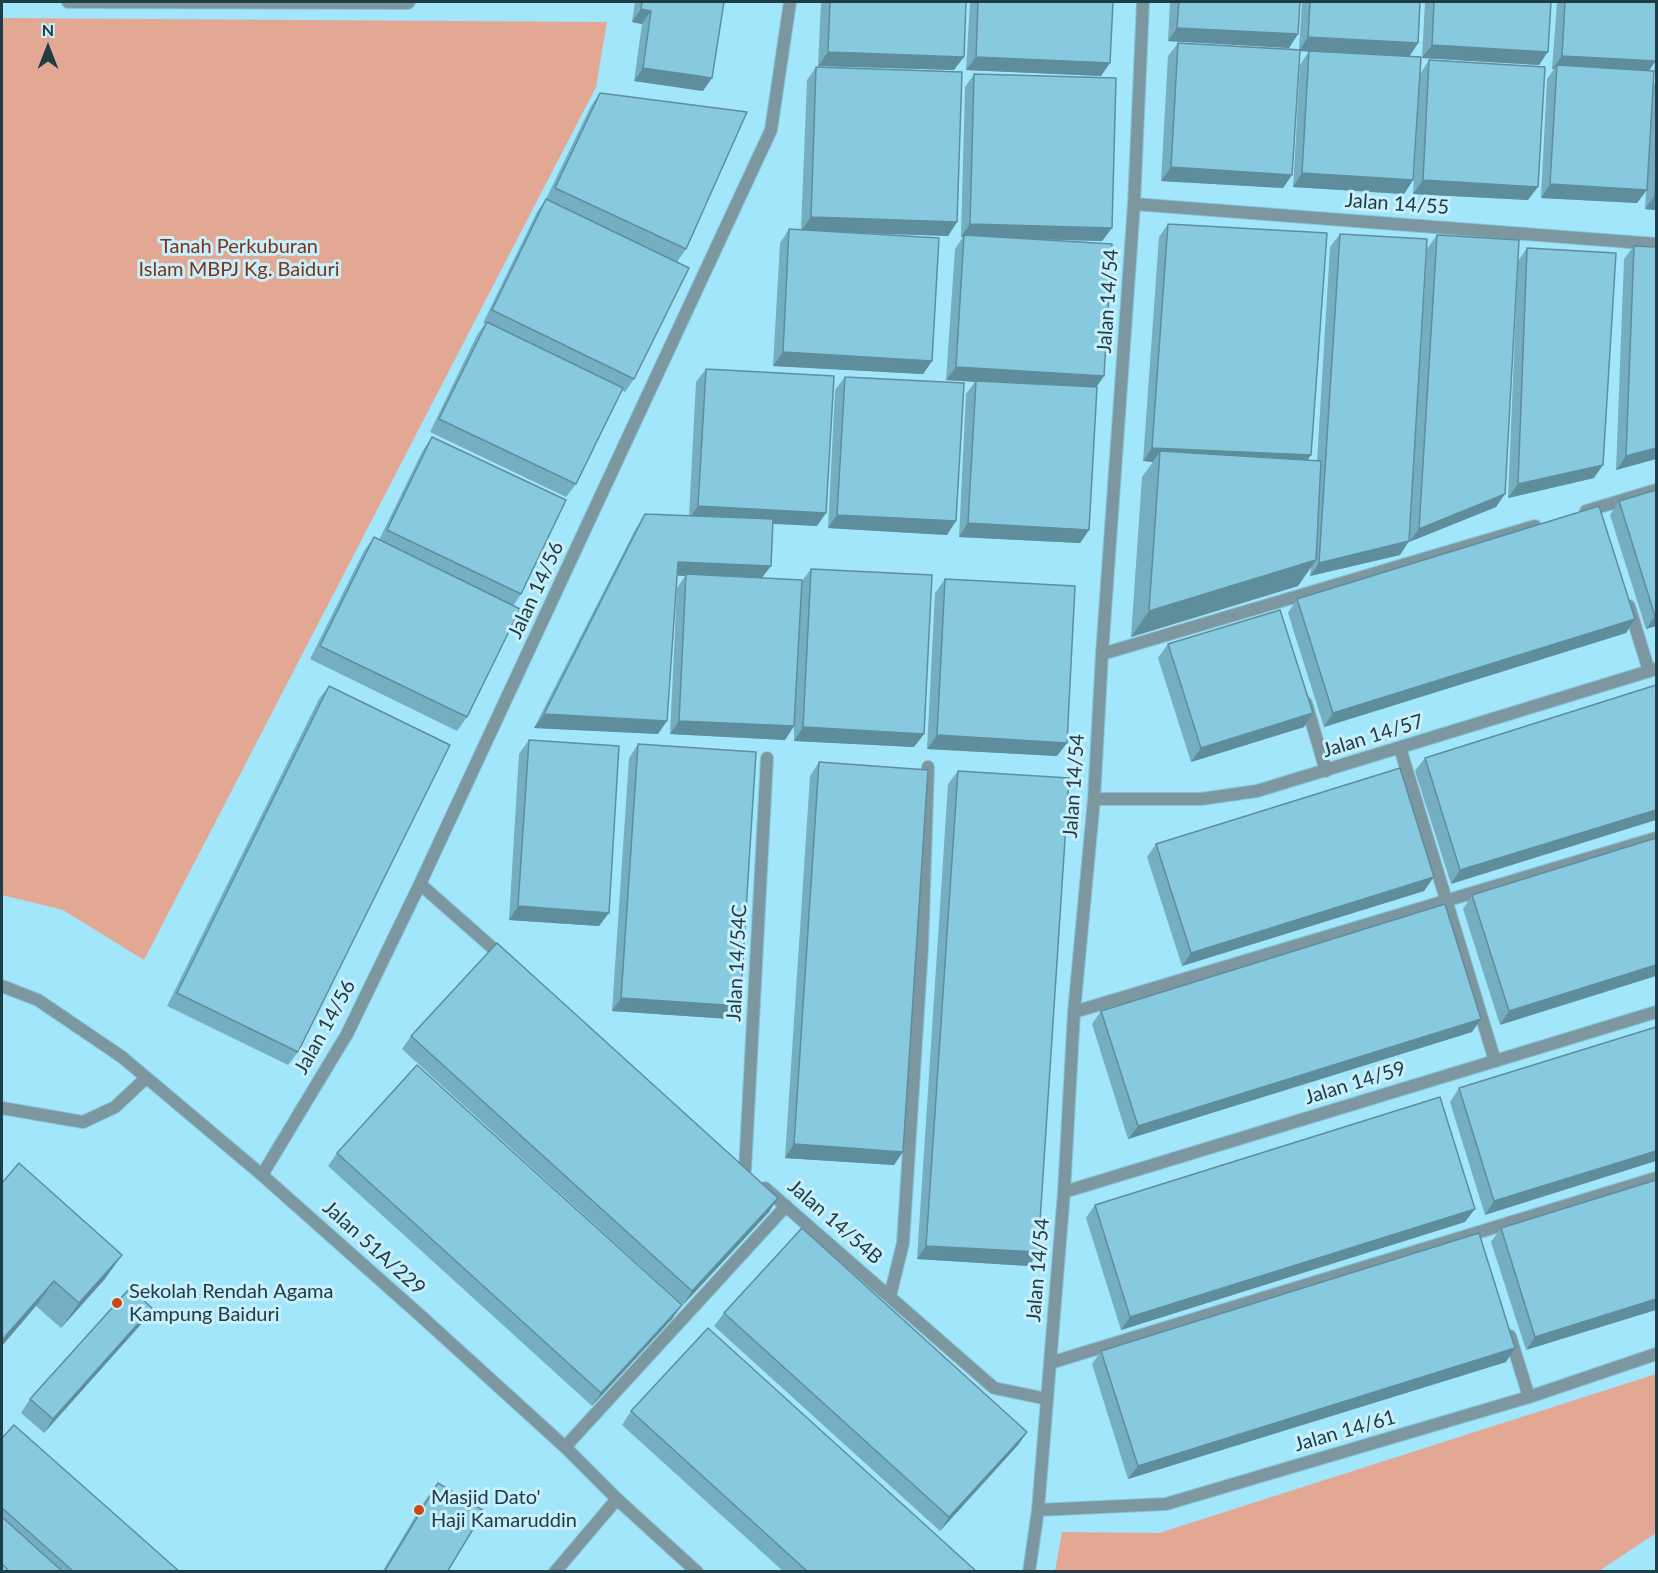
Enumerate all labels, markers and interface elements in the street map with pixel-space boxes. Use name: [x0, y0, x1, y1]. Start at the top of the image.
north arrow: [18, 18, 78, 78]
text: N: [42, 20, 54, 39]
street label: Jalan 14/55: [1344, 188, 1450, 220]
park label: Tanah Perkuburan Islam MBPJ Kg. Baiduri: [138, 235, 340, 282]
street label: Jalan 14/54: [1092, 248, 1124, 354]
street label: Jalan 14/56: [503, 538, 569, 642]
street label: Jalan 14/57: [1320, 709, 1426, 763]
street label: Jalan 14/54: [1058, 733, 1090, 839]
street label: Jalan 14/54C: [722, 904, 752, 1022]
street label: Jalan 14/56: [289, 976, 361, 1078]
street label: Jalan 14/59: [1302, 1056, 1408, 1110]
street label: Jalan 14/54B: [783, 1174, 887, 1270]
street label: Jalan 51A/229: [318, 1196, 430, 1300]
street label: Jalan 14/54: [1021, 1217, 1055, 1323]
place label: Sekolah Rendah Agama Kampung Baiduri: [129, 1280, 334, 1327]
marker: Sekolah Rendah Agama Kampung Baiduri: [110, 1296, 124, 1310]
street label: Jalan 14/61: [1292, 1405, 1398, 1457]
place label: Masjid Dato' Haji Kamaruddin: [431, 1486, 577, 1533]
marker: Masjid Dato' Haji Kamaruddin: [412, 1503, 426, 1517]

